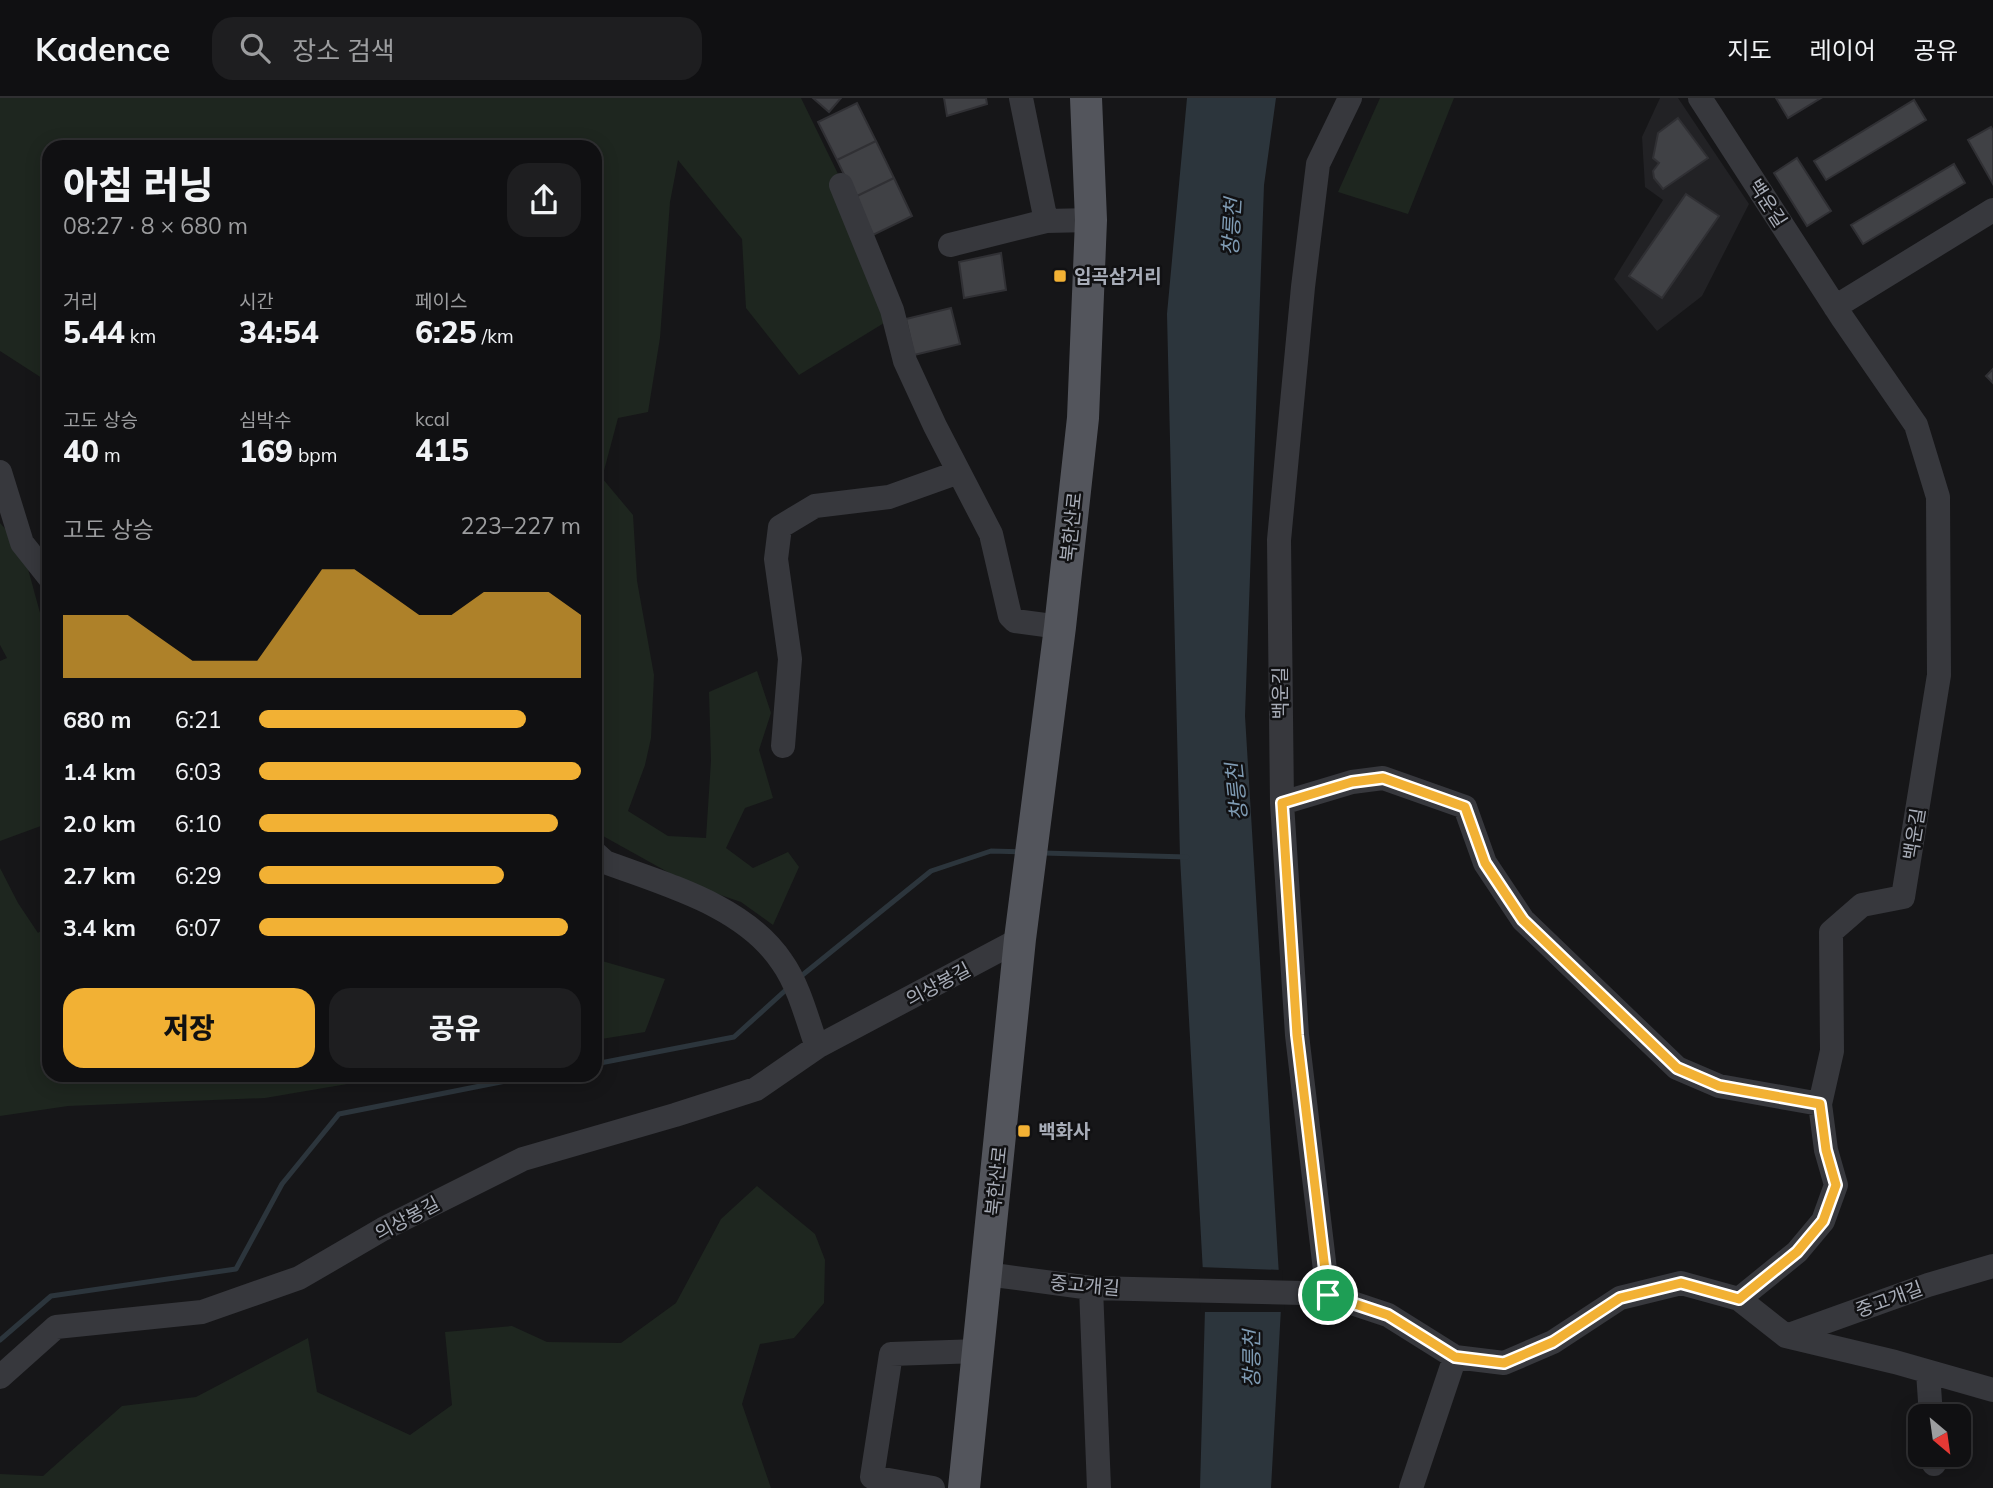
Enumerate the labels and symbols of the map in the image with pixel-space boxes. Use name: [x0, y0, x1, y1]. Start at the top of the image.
street label: 백운길: [1744, 174, 1792, 232]
water label: 창릉천: [1217, 195, 1246, 257]
place label: 입곡삼거리: [1074, 264, 1161, 288]
marker: 입곡삼거리: [1052, 268, 1068, 284]
street label: 북한산로: [1055, 491, 1087, 563]
street label: 백운길: [1268, 667, 1292, 719]
water label: 창릉천: [1220, 759, 1252, 822]
street label: 백운길: [1898, 806, 1930, 862]
street label: 의상봉길: [901, 957, 975, 1011]
place label: 백화사: [1038, 1119, 1091, 1143]
marker: 백화사: [1016, 1123, 1032, 1139]
street label: 북한산로: [980, 1145, 1012, 1217]
street label: 의상봉길: [370, 1191, 444, 1245]
pin: [1298, 1265, 1358, 1325]
street label: 중고개길: [1049, 1270, 1121, 1300]
street label: 중고개길: [1852, 1276, 1926, 1322]
water label: 창릉천: [1238, 1327, 1264, 1388]
north arrow: [1908, 1404, 1970, 1466]

